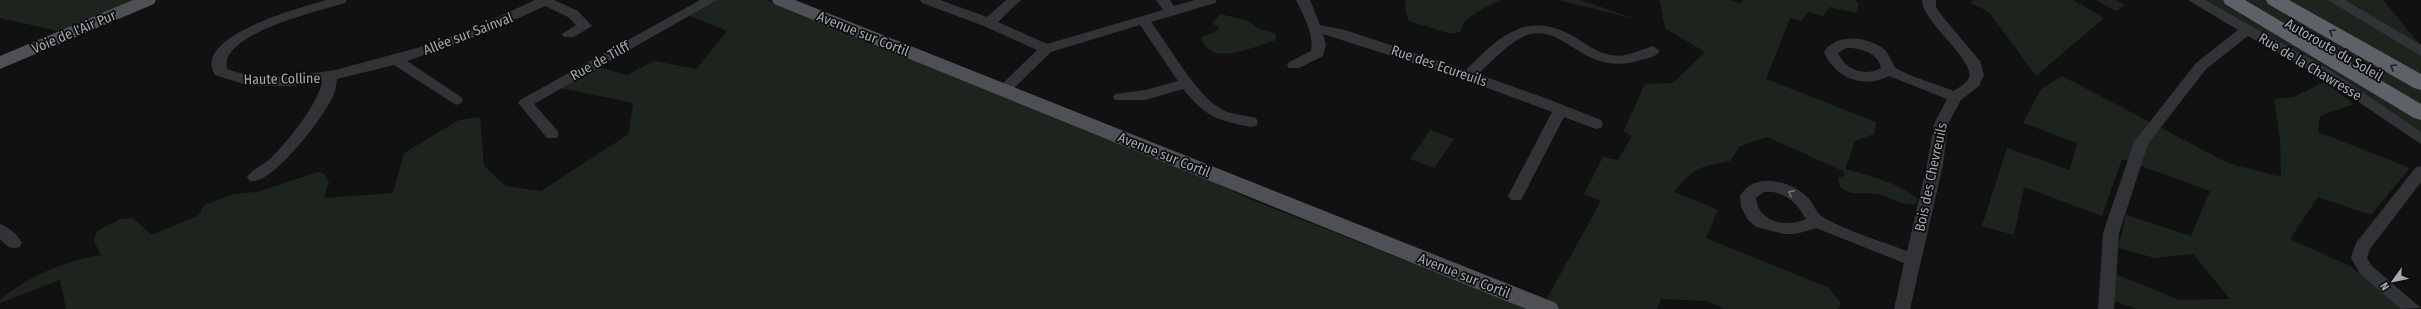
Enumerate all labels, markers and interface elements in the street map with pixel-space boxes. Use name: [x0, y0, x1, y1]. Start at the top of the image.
street label: Voie de l'Air Pur: [29, 7, 119, 57]
street label: Avenue sur Cortil: [815, 8, 912, 60]
street label: Allée sur Sainval: [421, 9, 515, 59]
street label: Autoroute du Soleil: [2282, 15, 2386, 85]
street label: Rue de la Chawresse: [2255, 30, 2365, 104]
one-way arrow: [2329, 30, 2336, 37]
street label: Rue de Tilff: [567, 37, 634, 84]
street label: Rue des Ecureuils: [1389, 42, 1489, 90]
one-way arrow: [2390, 65, 2397, 72]
street label: Haute Colline: [244, 70, 321, 88]
street label: Bois des Chevreuils: [1911, 121, 1951, 233]
street label: Avenue sur Cortil: [1116, 129, 1213, 181]
one-way arrow: [1788, 190, 1795, 197]
street label: Avenue sur Cortil: [1416, 250, 1513, 302]
north arrow: [2373, 261, 2413, 301]
text: N: [2378, 280, 2392, 292]

